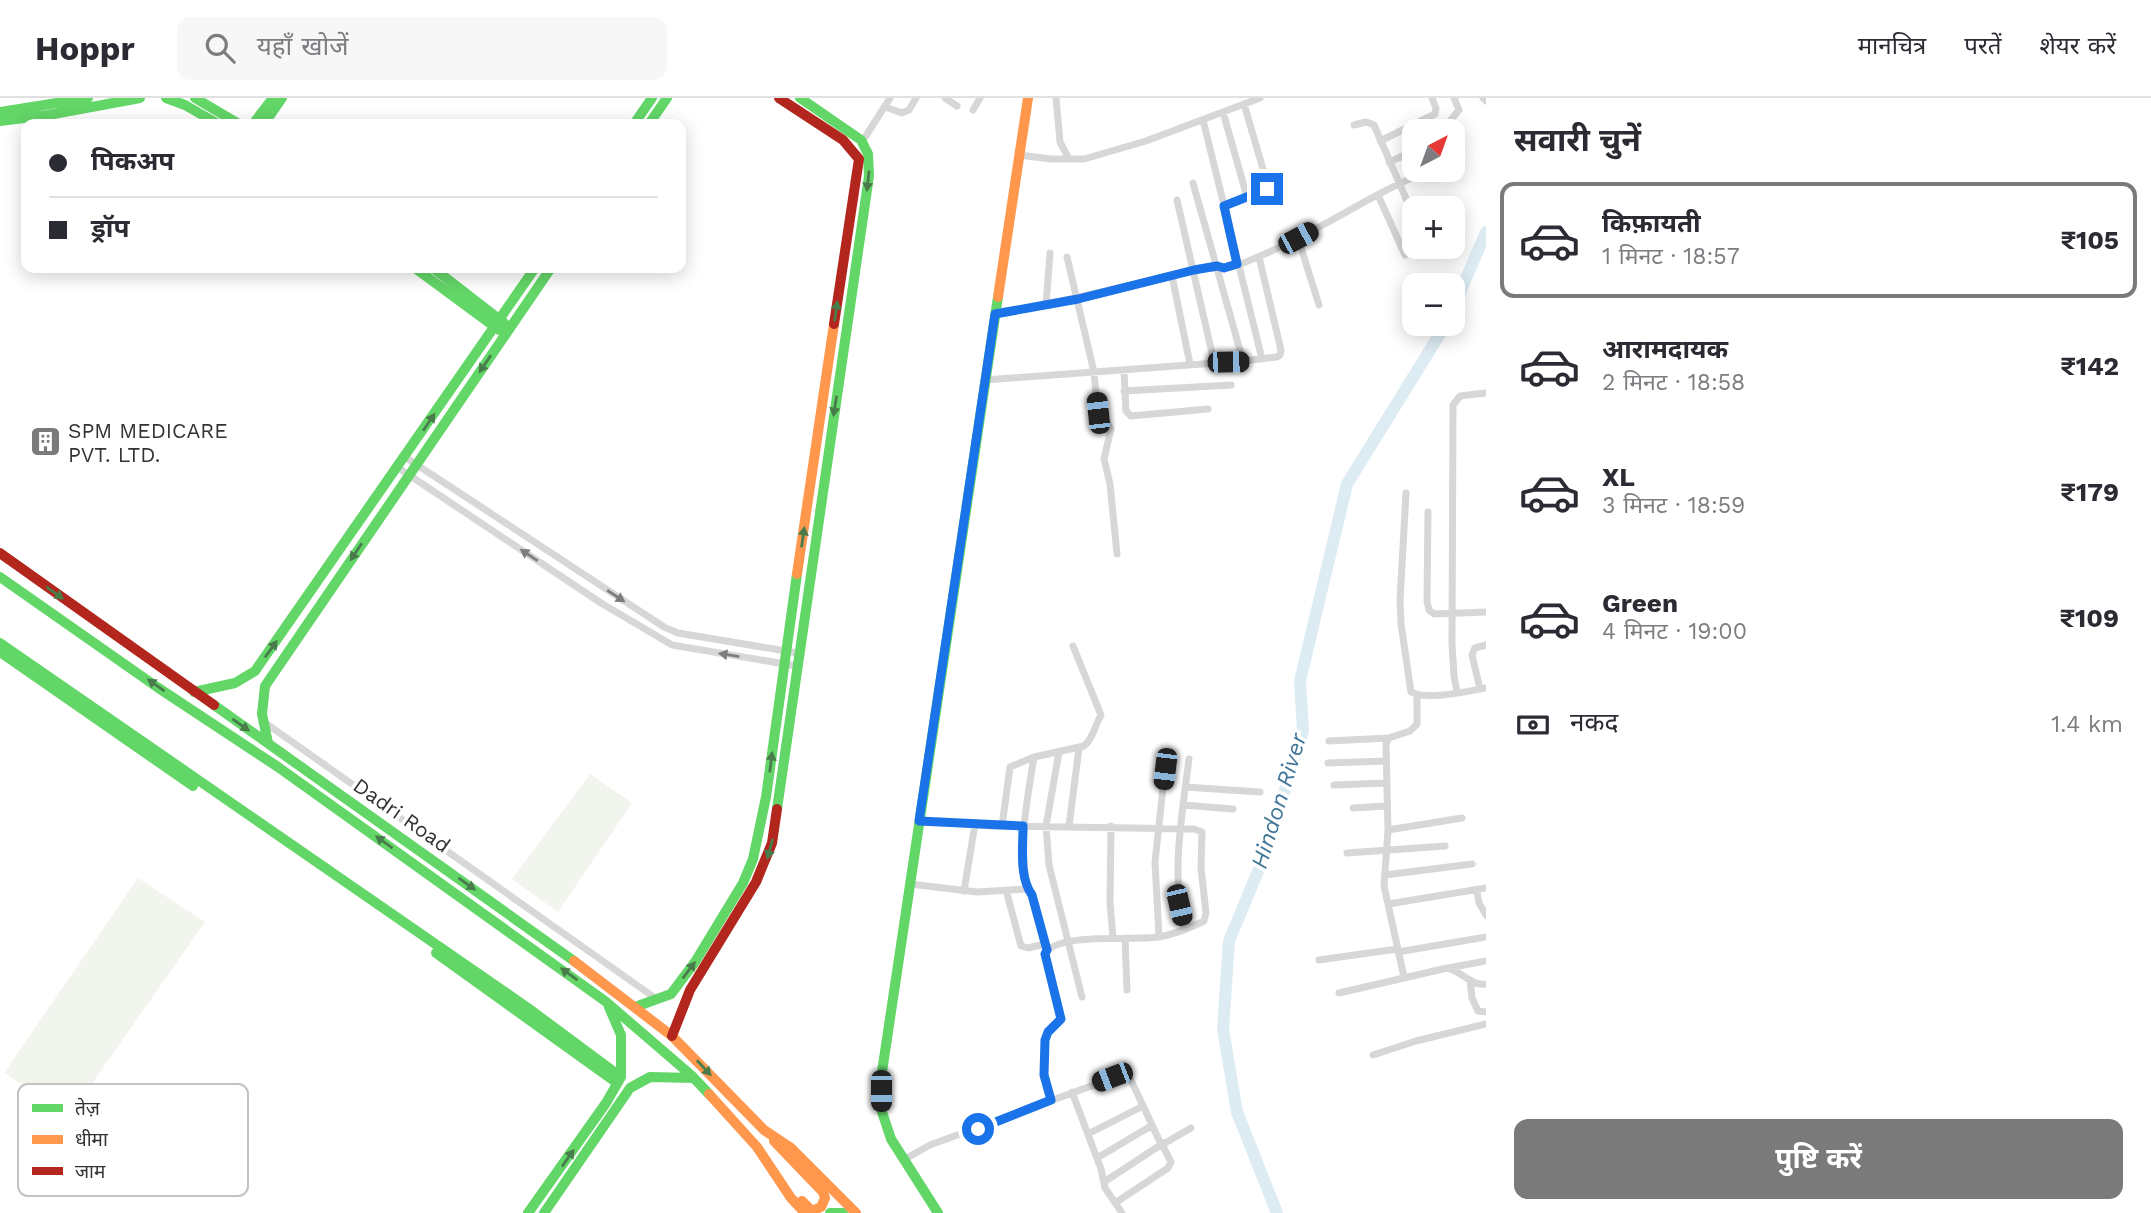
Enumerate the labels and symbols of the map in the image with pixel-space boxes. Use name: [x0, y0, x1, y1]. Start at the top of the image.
north arrow: [1402, 119, 1465, 182]
one-way arrow: [862, 170, 873, 192]
route end: [1251, 173, 1283, 205]
car: [1275, 219, 1322, 257]
one-way arrow: [831, 300, 842, 322]
car: [1207, 351, 1250, 373]
one-way arrow: [478, 355, 491, 374]
car: [1086, 391, 1111, 435]
one-way arrow: [829, 395, 840, 417]
one-way arrow: [422, 413, 436, 431]
place label: SPM MEDICARE PVT. LTD.: [68, 418, 228, 467]
building icon: SPM MEDICARE PVT. LTD.: [28, 425, 62, 459]
one-way arrow: [797, 525, 808, 547]
one-way arrow: [349, 543, 363, 561]
one-way arrow: [520, 548, 538, 562]
one-way arrow: [46, 586, 64, 600]
one-way arrow: [607, 589, 626, 602]
one-way arrow: [263, 640, 277, 658]
one-way arrow: [718, 650, 740, 661]
one-way arrow: [147, 678, 165, 692]
one-way arrow: [232, 718, 250, 732]
water label: Hindon River: [1246, 729, 1313, 872]
car: [1153, 747, 1178, 791]
one-way arrow: [765, 751, 776, 773]
street label: Dadri Road: [349, 772, 455, 858]
one-way arrow: [375, 835, 393, 849]
one-way arrow: [764, 839, 775, 861]
one-way arrow: [458, 877, 476, 891]
car: [1165, 882, 1194, 928]
one-way arrow: [682, 961, 696, 979]
one-way arrow: [560, 967, 578, 981]
one-way arrow: [696, 1059, 712, 1076]
car: [1089, 1060, 1136, 1094]
car: [871, 1070, 892, 1112]
legend: [18, 1084, 248, 1196]
text: तेज़: [75, 1097, 101, 1120]
route start: [962, 1113, 994, 1145]
text: धीमा: [75, 1128, 109, 1151]
one-way arrow: [561, 1149, 575, 1167]
text: जाम: [75, 1160, 106, 1183]

